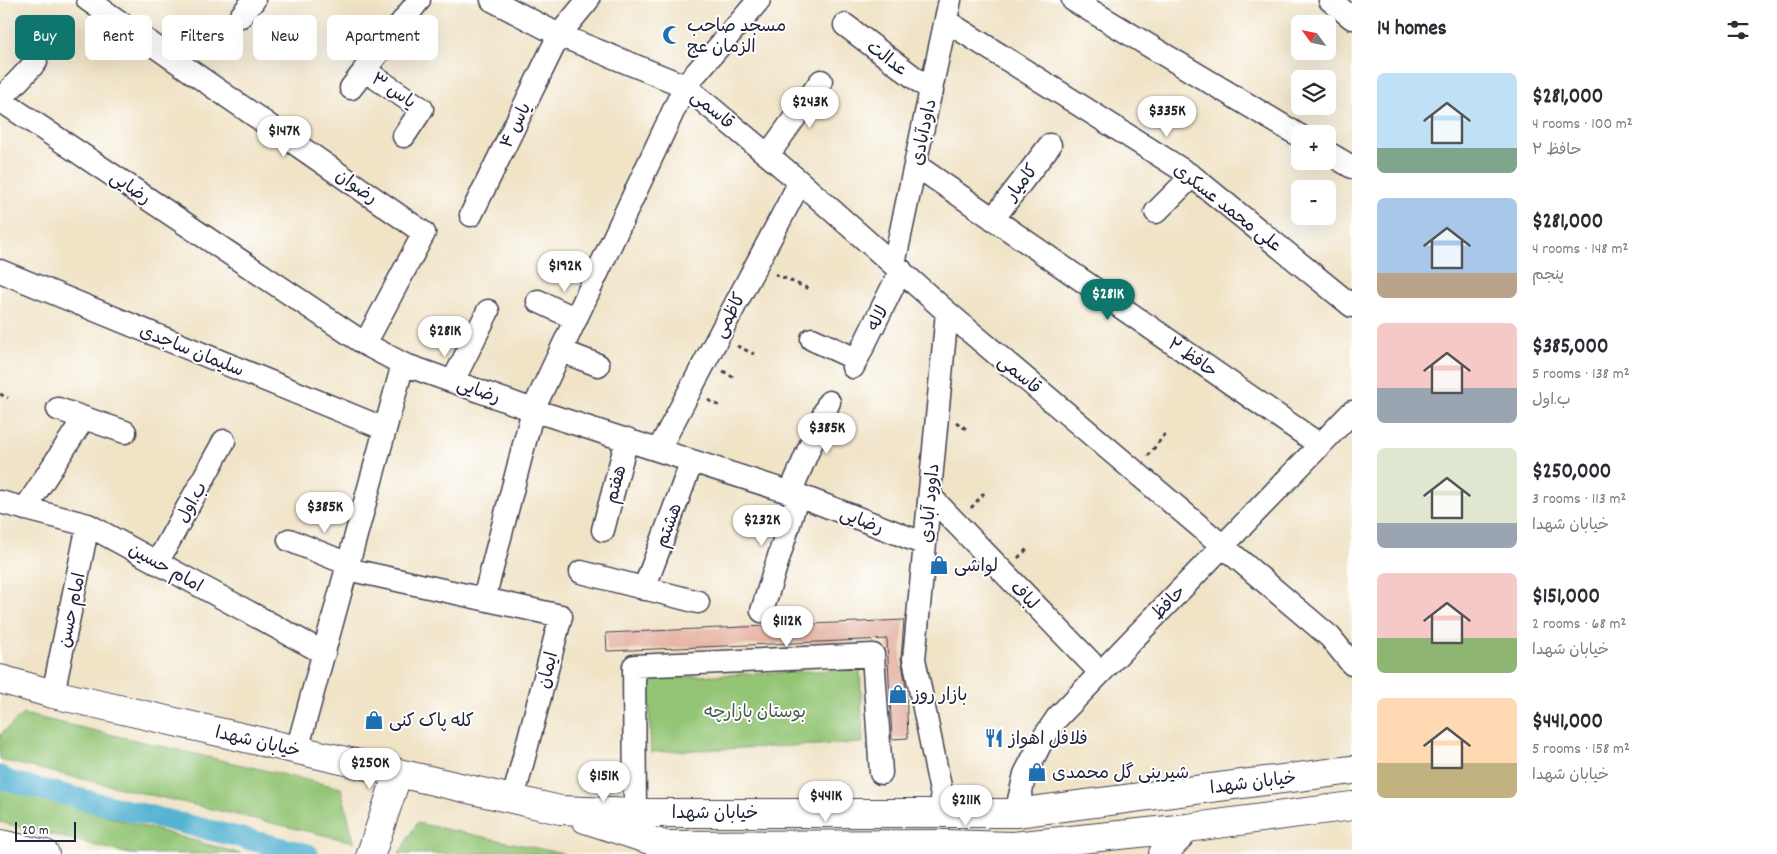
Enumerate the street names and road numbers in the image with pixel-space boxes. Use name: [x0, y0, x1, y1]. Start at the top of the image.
street label: عدالت: [860, 36, 913, 84]
street label: یاس ۳: [365, 68, 420, 116]
street label: قاسمی: [684, 85, 739, 137]
street label: داودآبادی: [906, 97, 945, 168]
street label: یاس ۴: [495, 99, 539, 153]
street label: علی محمد عسکری: [1167, 159, 1286, 259]
street label: کامیار: [999, 160, 1045, 209]
street label: رضوان: [329, 165, 382, 212]
street label: رضایی: [104, 166, 155, 212]
street label: کاظمی: [709, 289, 754, 343]
street label: لاله: [862, 302, 896, 336]
street label: سلیمان ساجدی: [135, 320, 247, 385]
street label: حافظ ۲: [1162, 333, 1222, 385]
street label: قاسمی: [991, 350, 1046, 402]
street label: رضایی: [453, 373, 503, 412]
street label: داوود آبادی: [916, 462, 947, 544]
street label: هفتم: [600, 463, 634, 506]
street label: ب.اول: [172, 478, 215, 528]
street label: هشتم: [651, 500, 690, 552]
street label: رضایی: [836, 503, 887, 542]
street label: امام حسین: [123, 538, 207, 600]
street label: امام حسن: [53, 571, 94, 650]
street label: لباف: [1003, 577, 1043, 617]
street label: حافظ: [1147, 581, 1193, 627]
street label: ایمان: [533, 649, 566, 692]
street label: خیابان شهدا: [212, 722, 302, 765]
street label: خیابان شهدا: [1209, 767, 1298, 802]
street label: خیابان شهدا: [672, 802, 758, 827]

